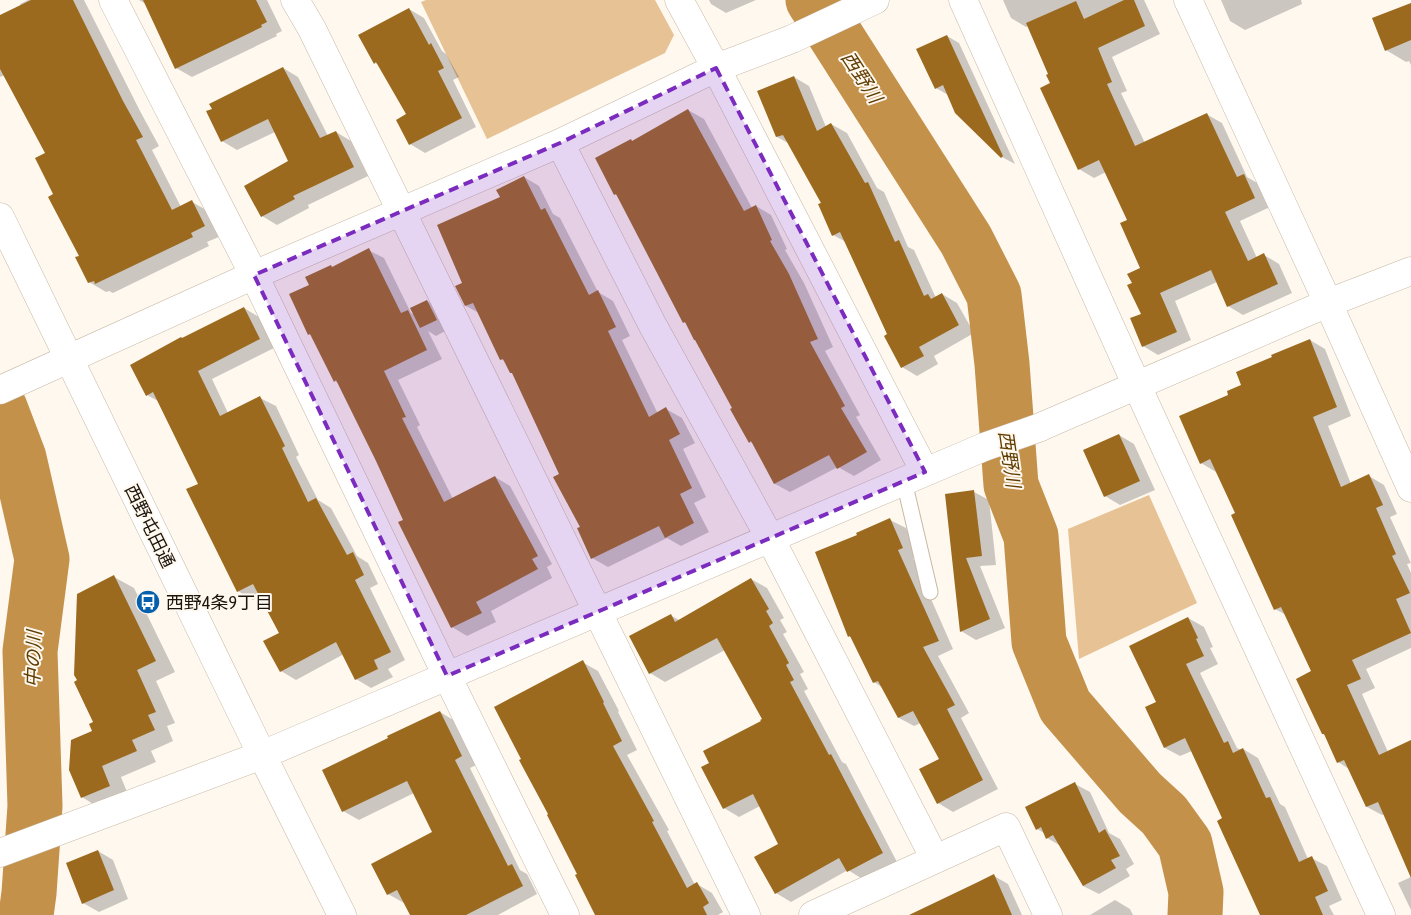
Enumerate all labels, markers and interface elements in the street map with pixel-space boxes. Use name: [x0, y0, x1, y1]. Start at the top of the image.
water label: 西野川: [837, 47, 888, 109]
water label: 西野川: [995, 429, 1025, 491]
street label: 西野屯田通: [121, 481, 179, 571]
bus stop icon: 西野4条9丁目: [135, 589, 161, 615]
place label: 西野4条9丁目: [166, 592, 273, 613]
water label: 中の川: [21, 628, 45, 688]

